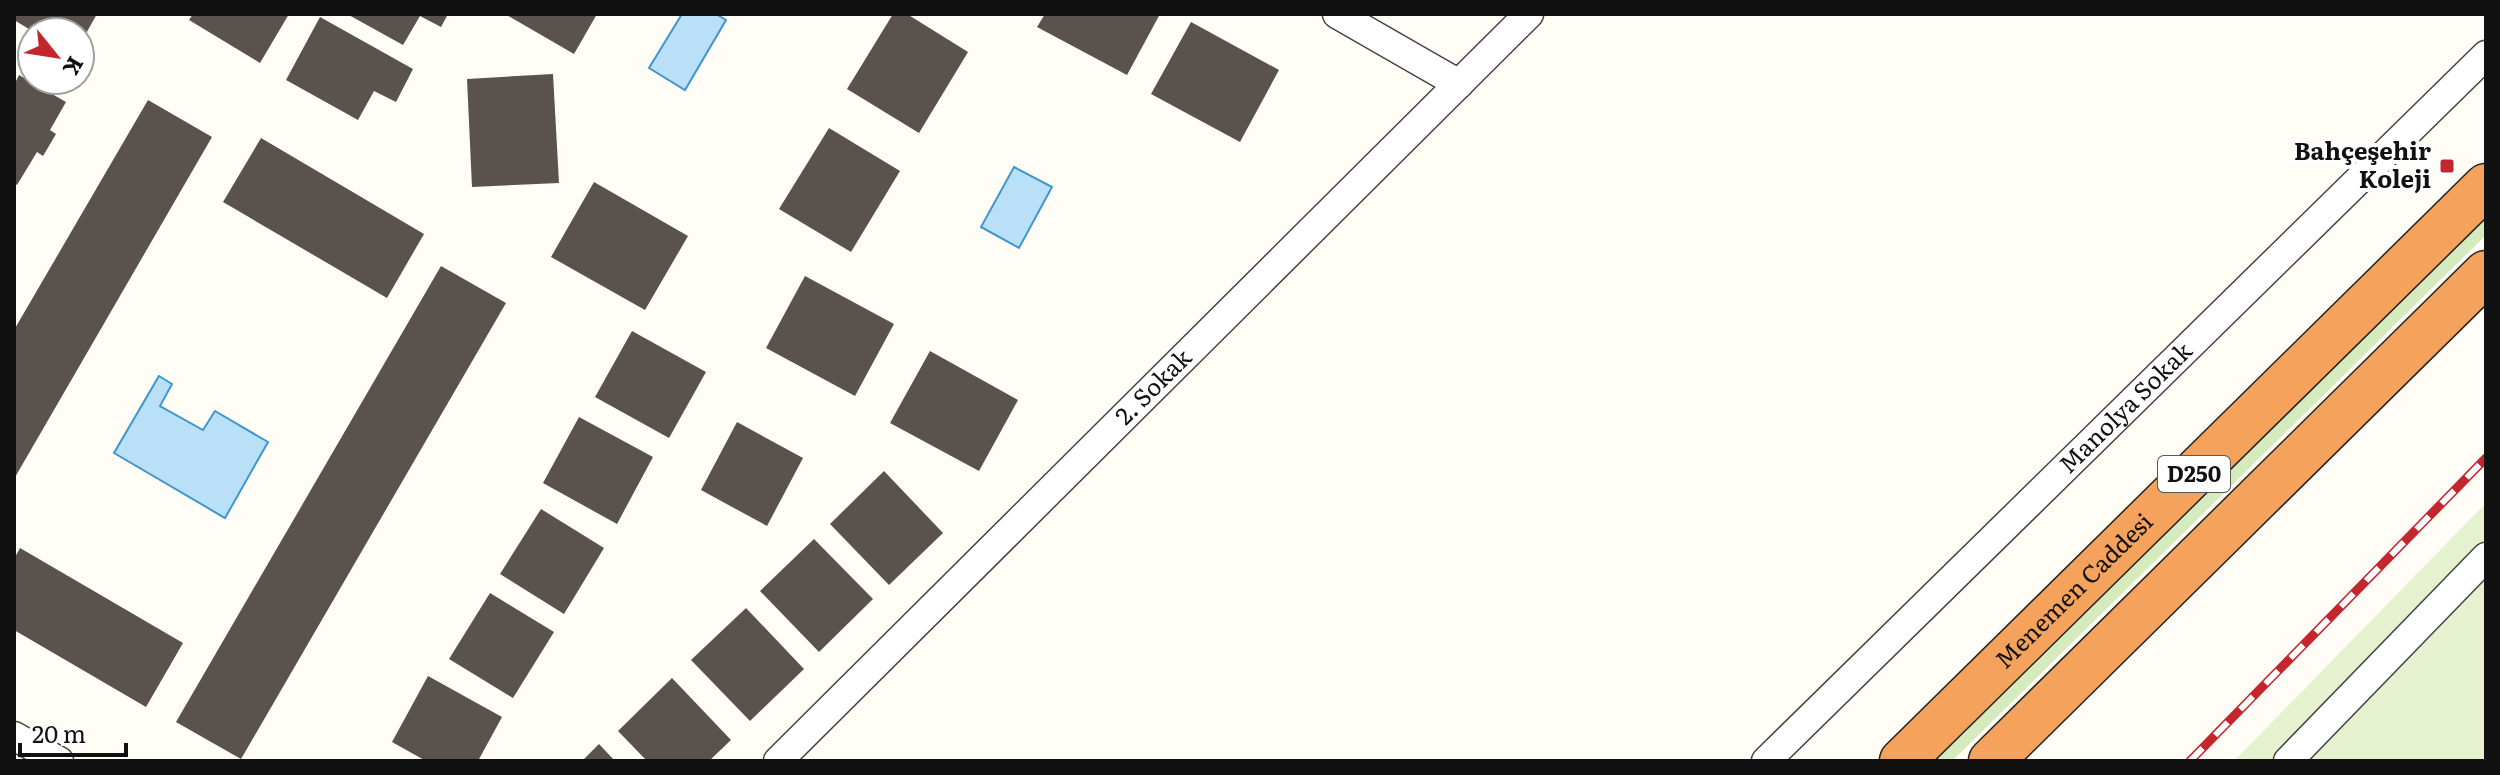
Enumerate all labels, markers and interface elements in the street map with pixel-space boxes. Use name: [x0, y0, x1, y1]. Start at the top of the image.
north arrow: [16, 16, 96, 96]
text: K: [56, 51, 93, 83]
place label: Bahçeşehir Koleji: [2294, 132, 2431, 195]
marker: Bahçeşehir Koleji: [2438, 157, 2456, 175]
street label: Manolya Sokak: [2050, 333, 2199, 480]
street label: 2. Sokak: [1106, 339, 1198, 431]
road number: D250: [2158, 456, 2230, 492]
street label: Menemen Caddesi: [1986, 504, 2159, 675]
scale bar: [20, 707, 126, 757]
text: 20 m: [32, 715, 86, 750]

